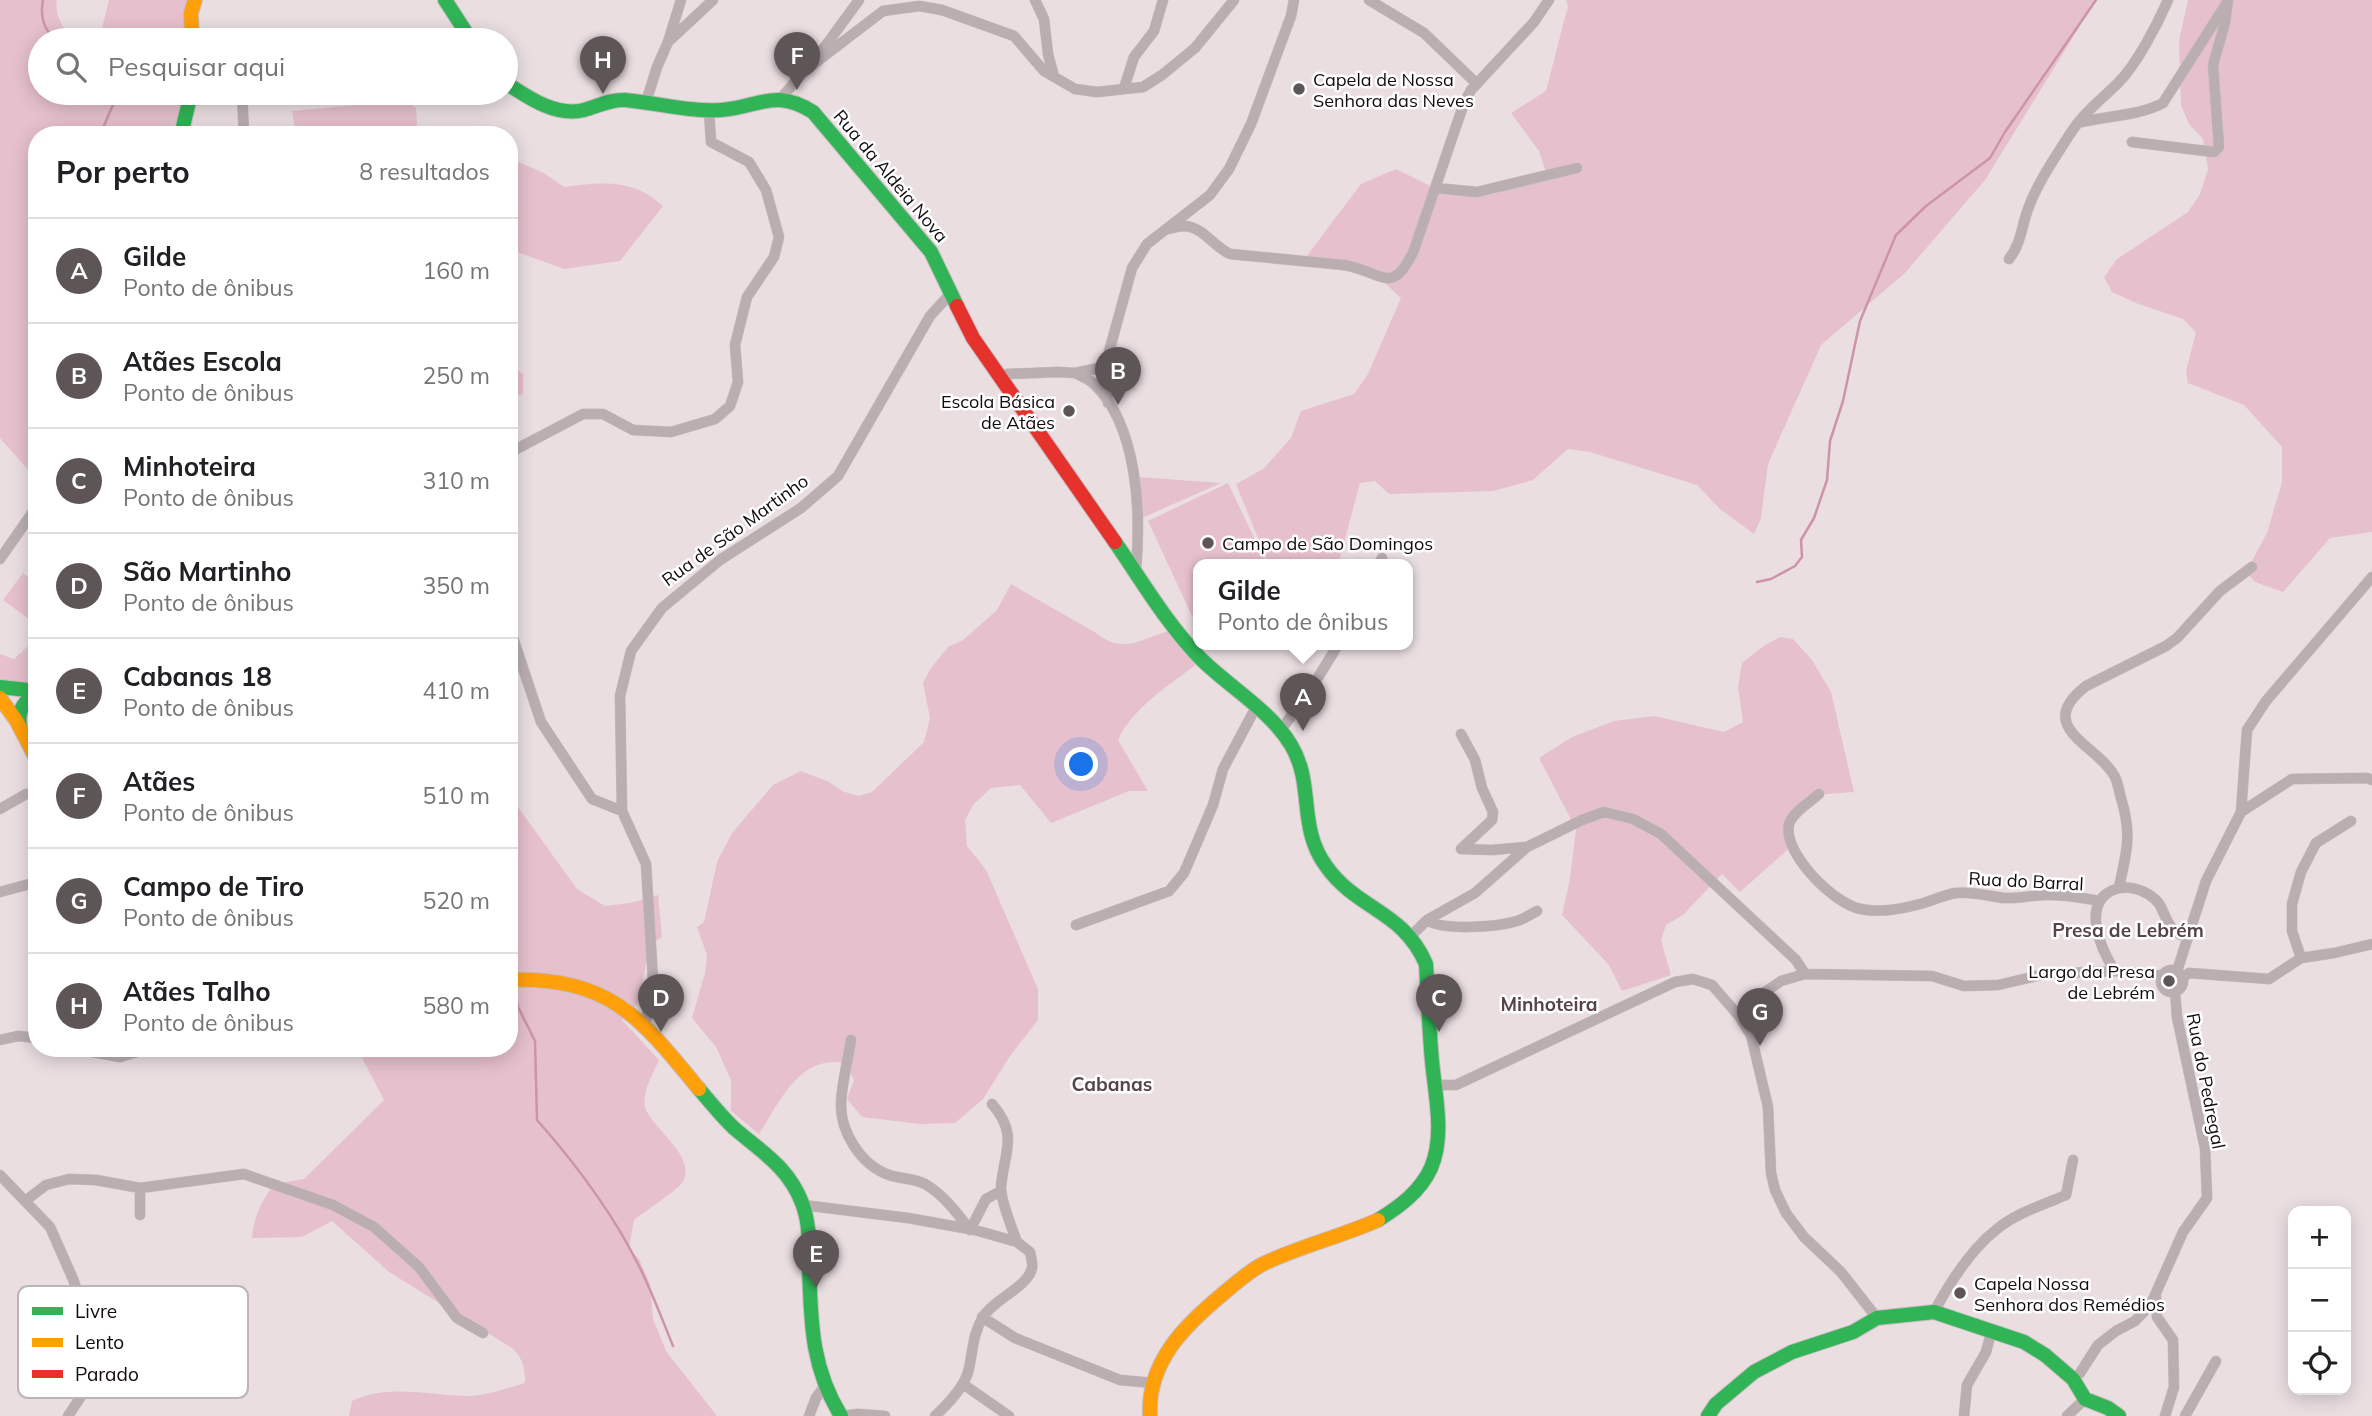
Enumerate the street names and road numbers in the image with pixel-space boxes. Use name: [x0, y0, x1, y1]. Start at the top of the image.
street label: Rua da Aldeia Nova: [829, 105, 953, 247]
street label: Rua de São Martinho: [657, 469, 813, 591]
street label: Rua do Barral: [1968, 867, 2084, 895]
street label: Rua do Pedregal: [2182, 1011, 2230, 1151]

